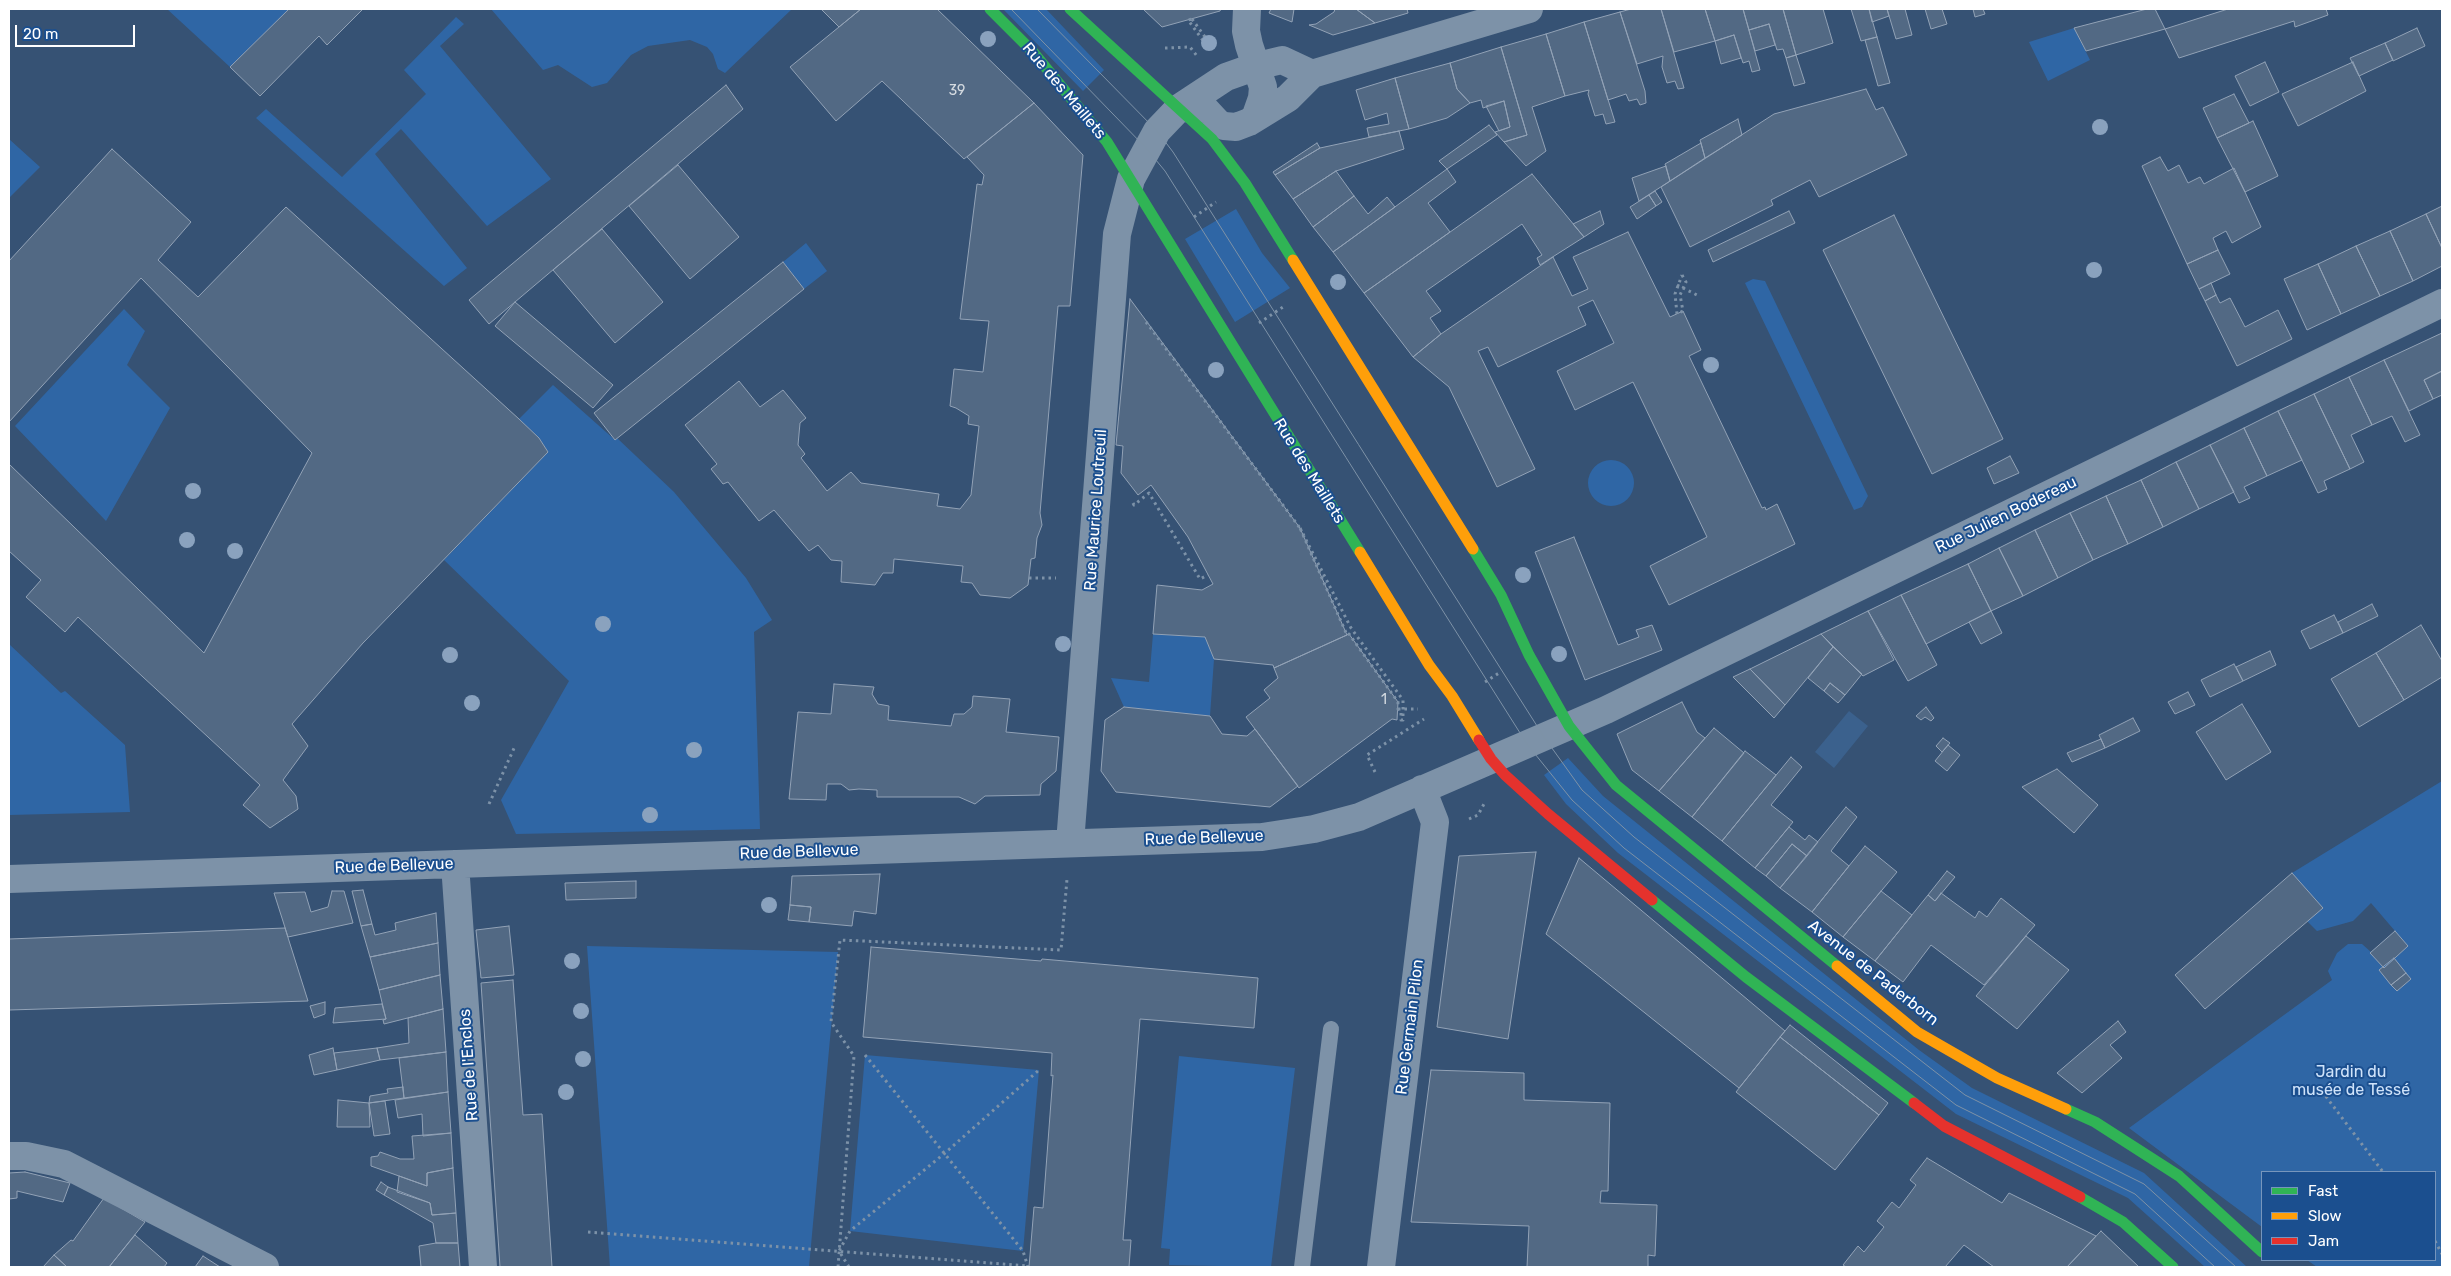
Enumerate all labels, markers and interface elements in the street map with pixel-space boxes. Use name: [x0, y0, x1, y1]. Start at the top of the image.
scale bar: [18, 15, 138, 47]
text: 20 m: [23, 25, 58, 43]
street label: Rue des Maillets: [1018, 39, 1110, 143]
house number: 39: [949, 83, 965, 99]
street label: Rue des Maillets: [1269, 415, 1349, 527]
street label: Rue Maurice Loutreuil: [1081, 429, 1111, 591]
street label: Rue Julien Bodereau: [1932, 472, 2080, 558]
house number: 1: [1381, 692, 1387, 708]
street label: Rue de Bellevue: [1144, 826, 1264, 850]
street label: Rue de Bellevue: [739, 840, 859, 864]
street label: Rue de Bellevue: [334, 854, 454, 878]
street label: Avenue de Paderborn: [1804, 916, 1942, 1030]
street label: Rue Germain Pilon: [1392, 958, 1428, 1096]
street label: Rue de l'Enclos: [456, 1008, 482, 1122]
park label: Jardin du musée de Tessé: [2292, 1062, 2410, 1100]
legend: [2261, 1171, 2436, 1261]
text: Fast: [2308, 1182, 2338, 1200]
text: Slow: [2308, 1207, 2341, 1225]
text: Jam: [2308, 1232, 2339, 1250]

